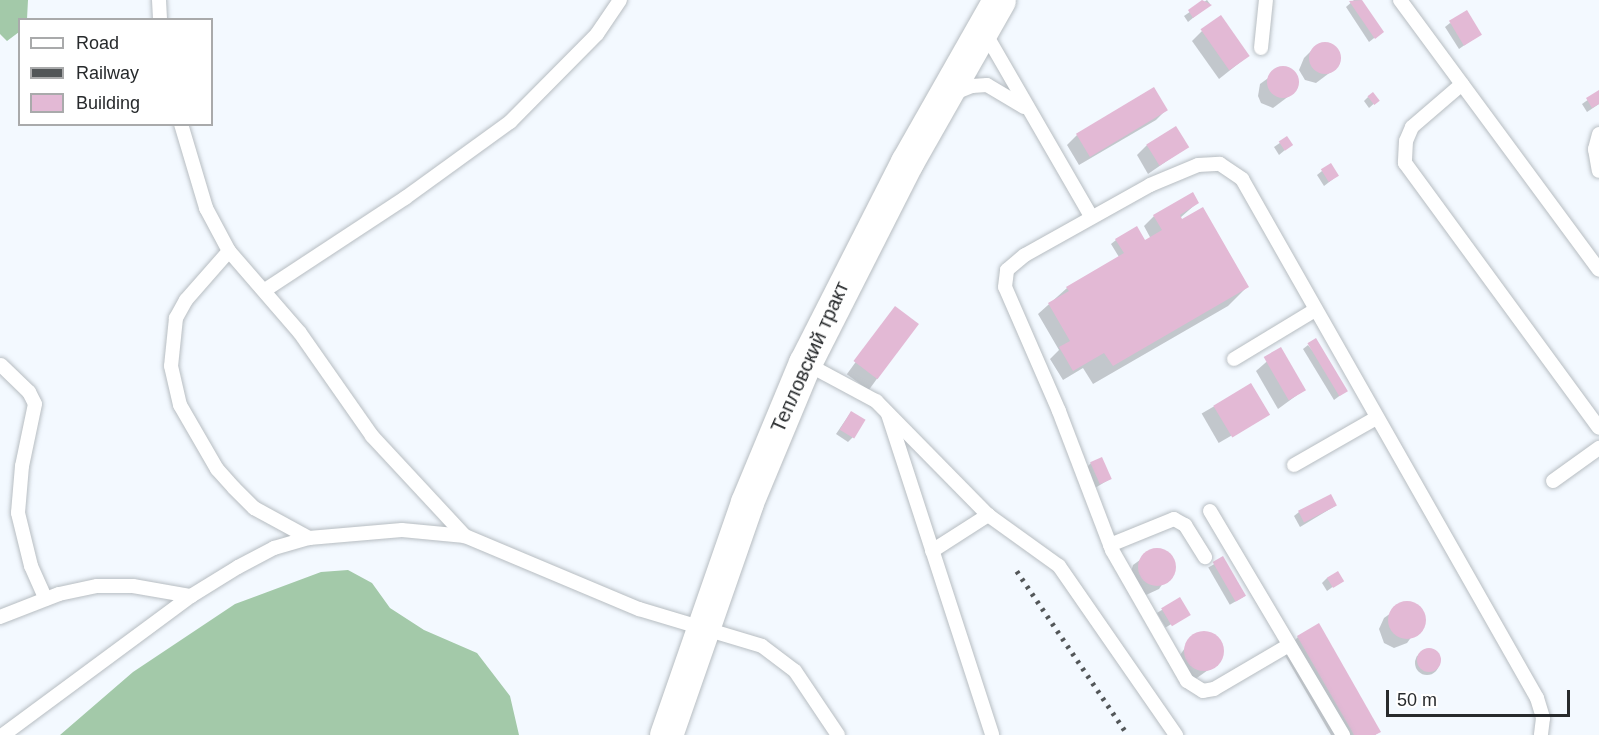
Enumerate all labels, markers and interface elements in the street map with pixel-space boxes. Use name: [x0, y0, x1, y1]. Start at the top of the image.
legend: [18, 18, 213, 126]
text: Road: [76, 33, 119, 53]
text: Railway: [76, 63, 139, 83]
text: Building: [76, 93, 140, 113]
street label: Тепловский тракт: [766, 278, 854, 436]
scale bar: [1389, 678, 1574, 716]
text: 50 m: [1397, 690, 1437, 710]

